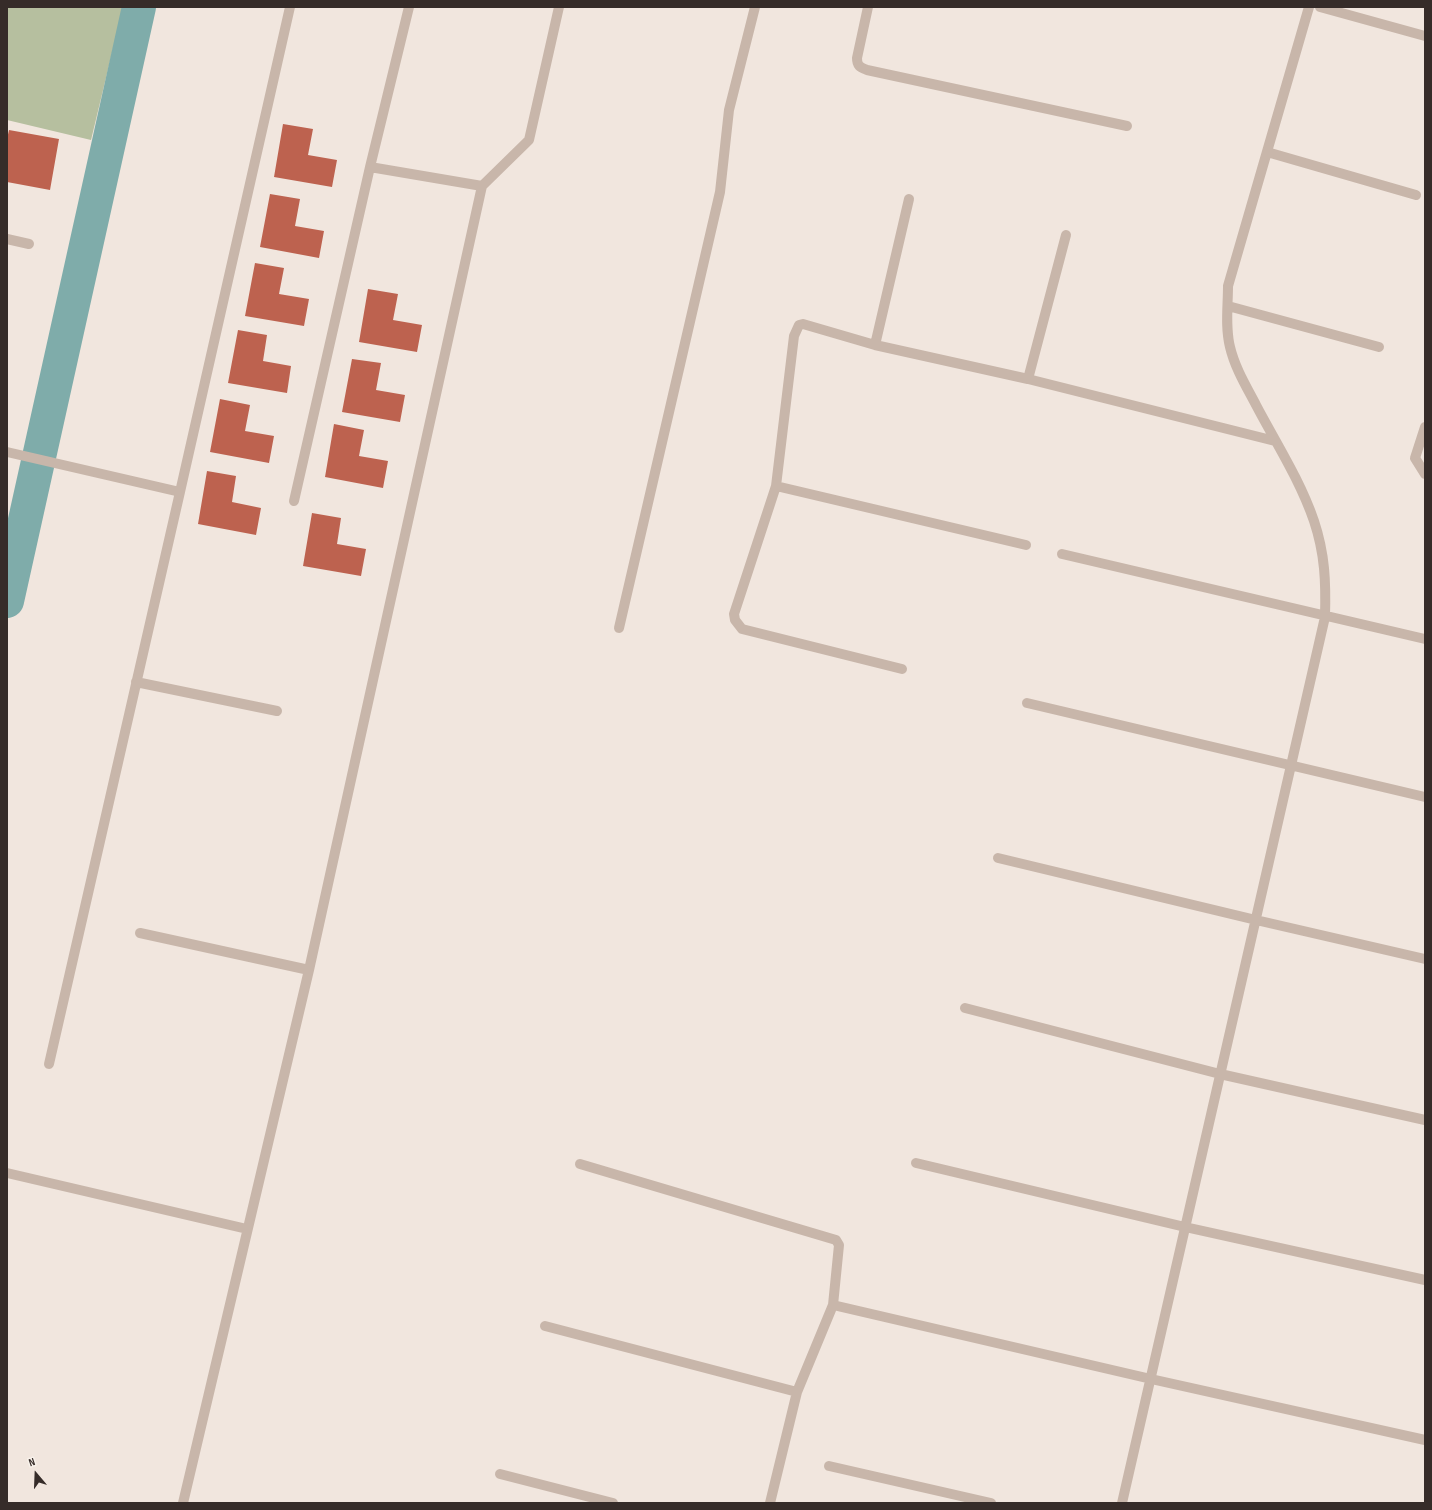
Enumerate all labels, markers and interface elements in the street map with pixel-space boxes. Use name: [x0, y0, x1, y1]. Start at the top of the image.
north arrow: [16, 1454, 56, 1494]
text: N: [27, 1455, 37, 1469]

